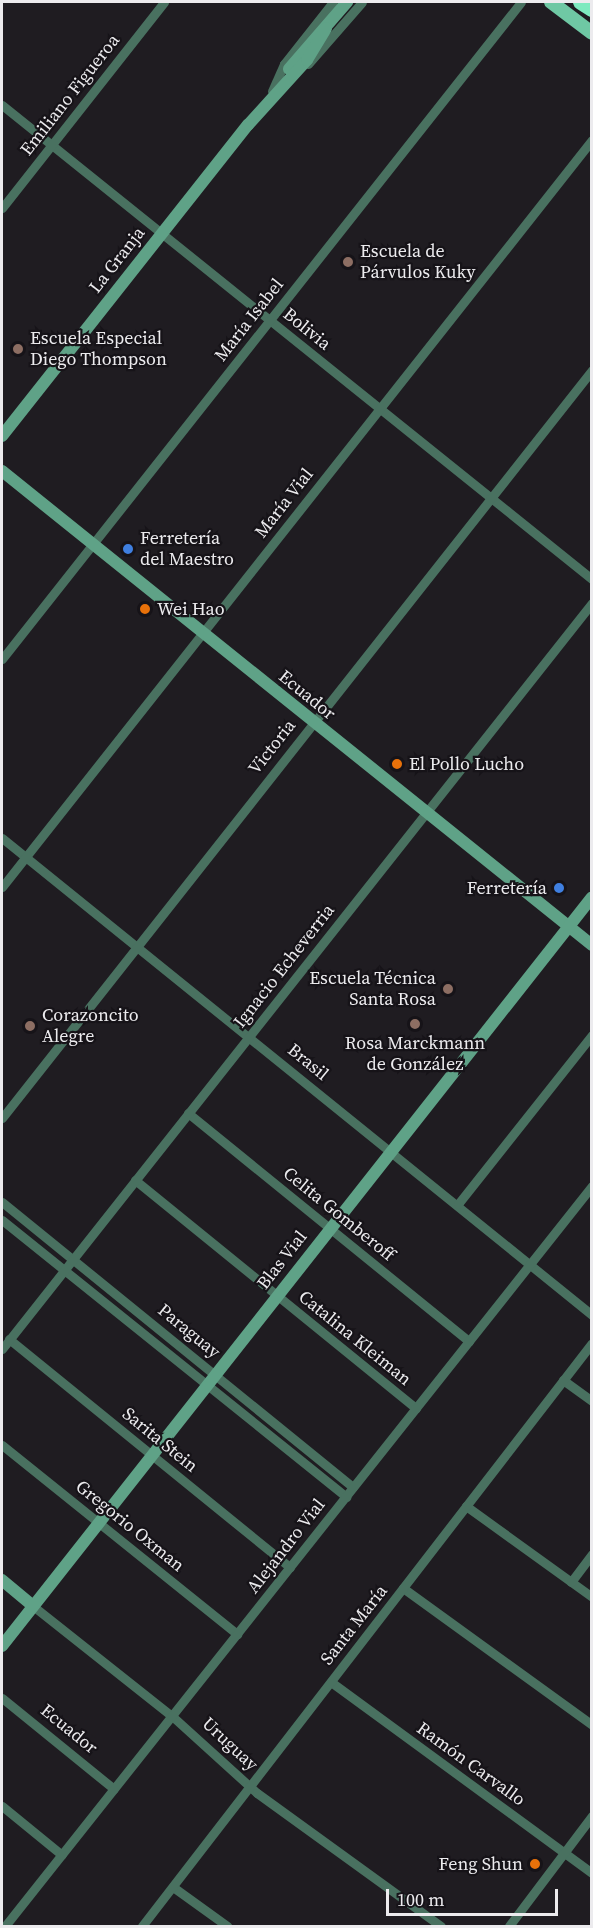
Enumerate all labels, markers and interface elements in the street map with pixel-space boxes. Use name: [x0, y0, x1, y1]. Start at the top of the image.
street label: Emiliano Figueroa: [16, 30, 124, 160]
street label: La Granja: [85, 223, 149, 297]
place label: Escuela de Párvulos Kuky: [360, 241, 475, 284]
marker: Escuela de Párvulos Kuky: [341, 255, 355, 269]
street label: María Isabel: [210, 274, 288, 366]
street label: Bolivia: [279, 303, 335, 355]
place label: Escuela Especial Diego Thompson: [30, 328, 167, 370]
marker: Escuela Especial Diego Thompson: [11, 342, 25, 356]
street label: María Vial: [250, 464, 318, 542]
place label: Ferretería del Maestro: [140, 528, 234, 570]
marker: Ferretería del Maestro: [121, 542, 135, 556]
place label: Wei Hao: [157, 598, 225, 620]
marker: Wei Hao: [138, 602, 152, 616]
street label: Ecuador: [274, 666, 340, 724]
street label: Victoria: [244, 715, 300, 779]
place label: El Pollo Lucho: [409, 753, 524, 775]
marker: El Pollo Lucho: [390, 757, 404, 771]
place label: Ferretería: [467, 877, 547, 899]
marker: Ferretería: [552, 881, 566, 895]
street label: Ignacio Echeverria: [229, 900, 339, 1032]
place label: Escuela Técnica Santa Rosa: [309, 968, 436, 1010]
marker: Escuela Técnica Santa Rosa: [441, 982, 455, 996]
place label: Corazoncito Alegre: [42, 1005, 139, 1048]
marker: Rosa Marckmann de González: [408, 1017, 422, 1031]
marker: Corazoncito Alegre: [23, 1019, 37, 1033]
place label: Rosa Marckmann de González: [345, 1033, 485, 1076]
street label: Brasil: [283, 1039, 333, 1085]
street label: Celita Gomberoff: [279, 1162, 399, 1266]
street label: Blas Vial: [252, 1226, 312, 1294]
street label: Catalina Kleiman: [294, 1286, 416, 1390]
street label: Paraguay: [153, 1299, 225, 1363]
street label: Sarita Stein: [118, 1403, 202, 1477]
street label: Gregorio Oxman: [71, 1476, 189, 1576]
street label: Alejandro Vial: [242, 1494, 330, 1598]
street label: Santa María: [316, 1581, 392, 1669]
street label: Ecuador: [36, 1700, 102, 1758]
street label: Uruguay: [198, 1713, 262, 1775]
street label: Ramón Carvallo: [413, 1717, 529, 1811]
place label: Feng Shun: [439, 1853, 523, 1875]
marker: Feng Shun: [528, 1857, 542, 1871]
scale bar: [389, 1877, 562, 1915]
text: 100 m: [397, 1887, 444, 1912]

